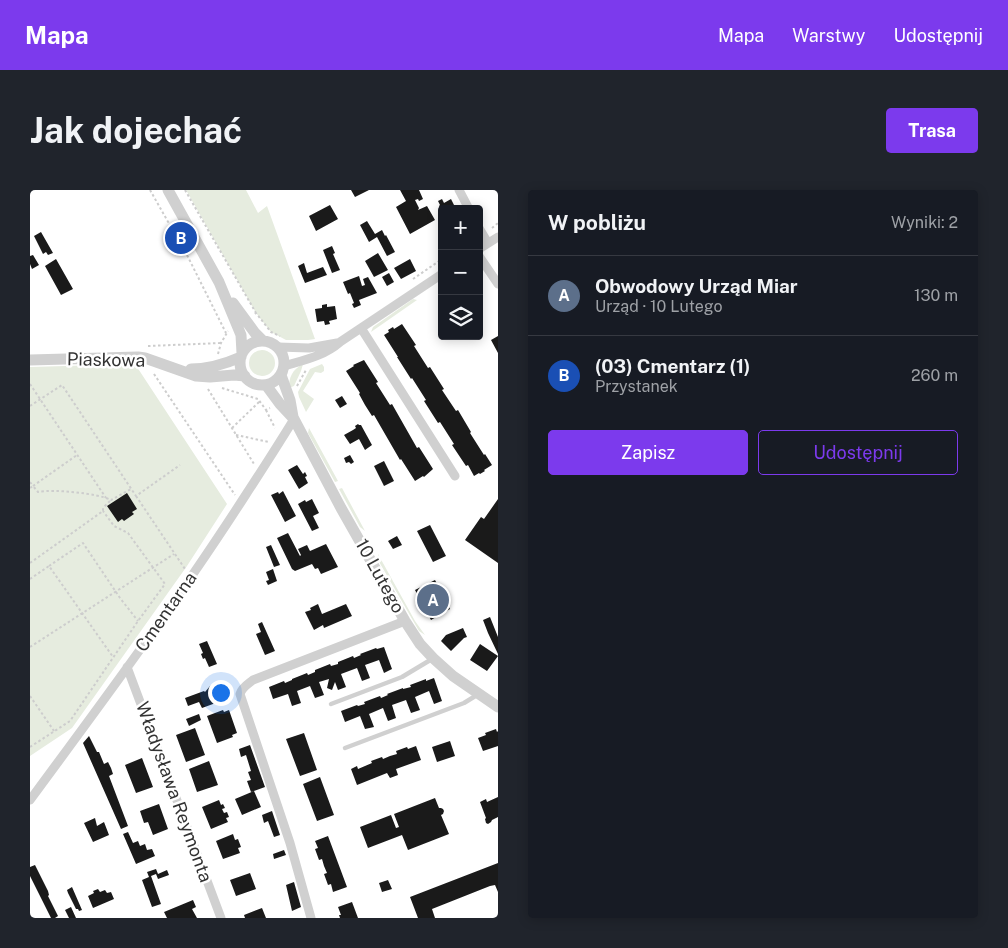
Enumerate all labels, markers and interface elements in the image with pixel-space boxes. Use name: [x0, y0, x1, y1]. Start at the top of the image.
text: Mapa: [25, 21, 89, 49]
text: Mapa: [718, 25, 764, 46]
text: Warstwy: [792, 25, 865, 46]
text: Udostępnij: [893, 25, 983, 46]
button: Trasa: [886, 108, 978, 153]
text: Jak dojechać: [30, 110, 242, 151]
map controls: [438, 205, 483, 340]
button: +: [438, 205, 483, 250]
text: W pobliżu: [548, 210, 646, 235]
text: Wyniki: 2: [891, 213, 958, 232]
pin: B: [165, 219, 197, 257]
button: −: [438, 250, 483, 295]
text: Obwodowy Urząd Miar: [595, 275, 798, 297]
text: A: [558, 286, 570, 305]
text: 130 m: [914, 286, 958, 305]
button: layers: [438, 295, 483, 340]
text: Urząd · 10 Lutego: [595, 297, 723, 316]
street label: Piaskowa: [67, 348, 145, 371]
text: (03) Cmentarz (1): [595, 355, 750, 377]
text: B: [559, 366, 569, 385]
text: 260 m: [911, 366, 958, 385]
text: Przystanek: [595, 377, 678, 396]
button: Zapisz: [548, 430, 748, 475]
button: Udostępnij: [758, 430, 958, 475]
street label: 10 Lutego: [351, 535, 409, 617]
street label: Cmentarna: [130, 568, 201, 656]
pin: A: [417, 581, 449, 619]
your location: [208, 680, 234, 706]
street label: Władysława Reymonta: [132, 699, 217, 885]

